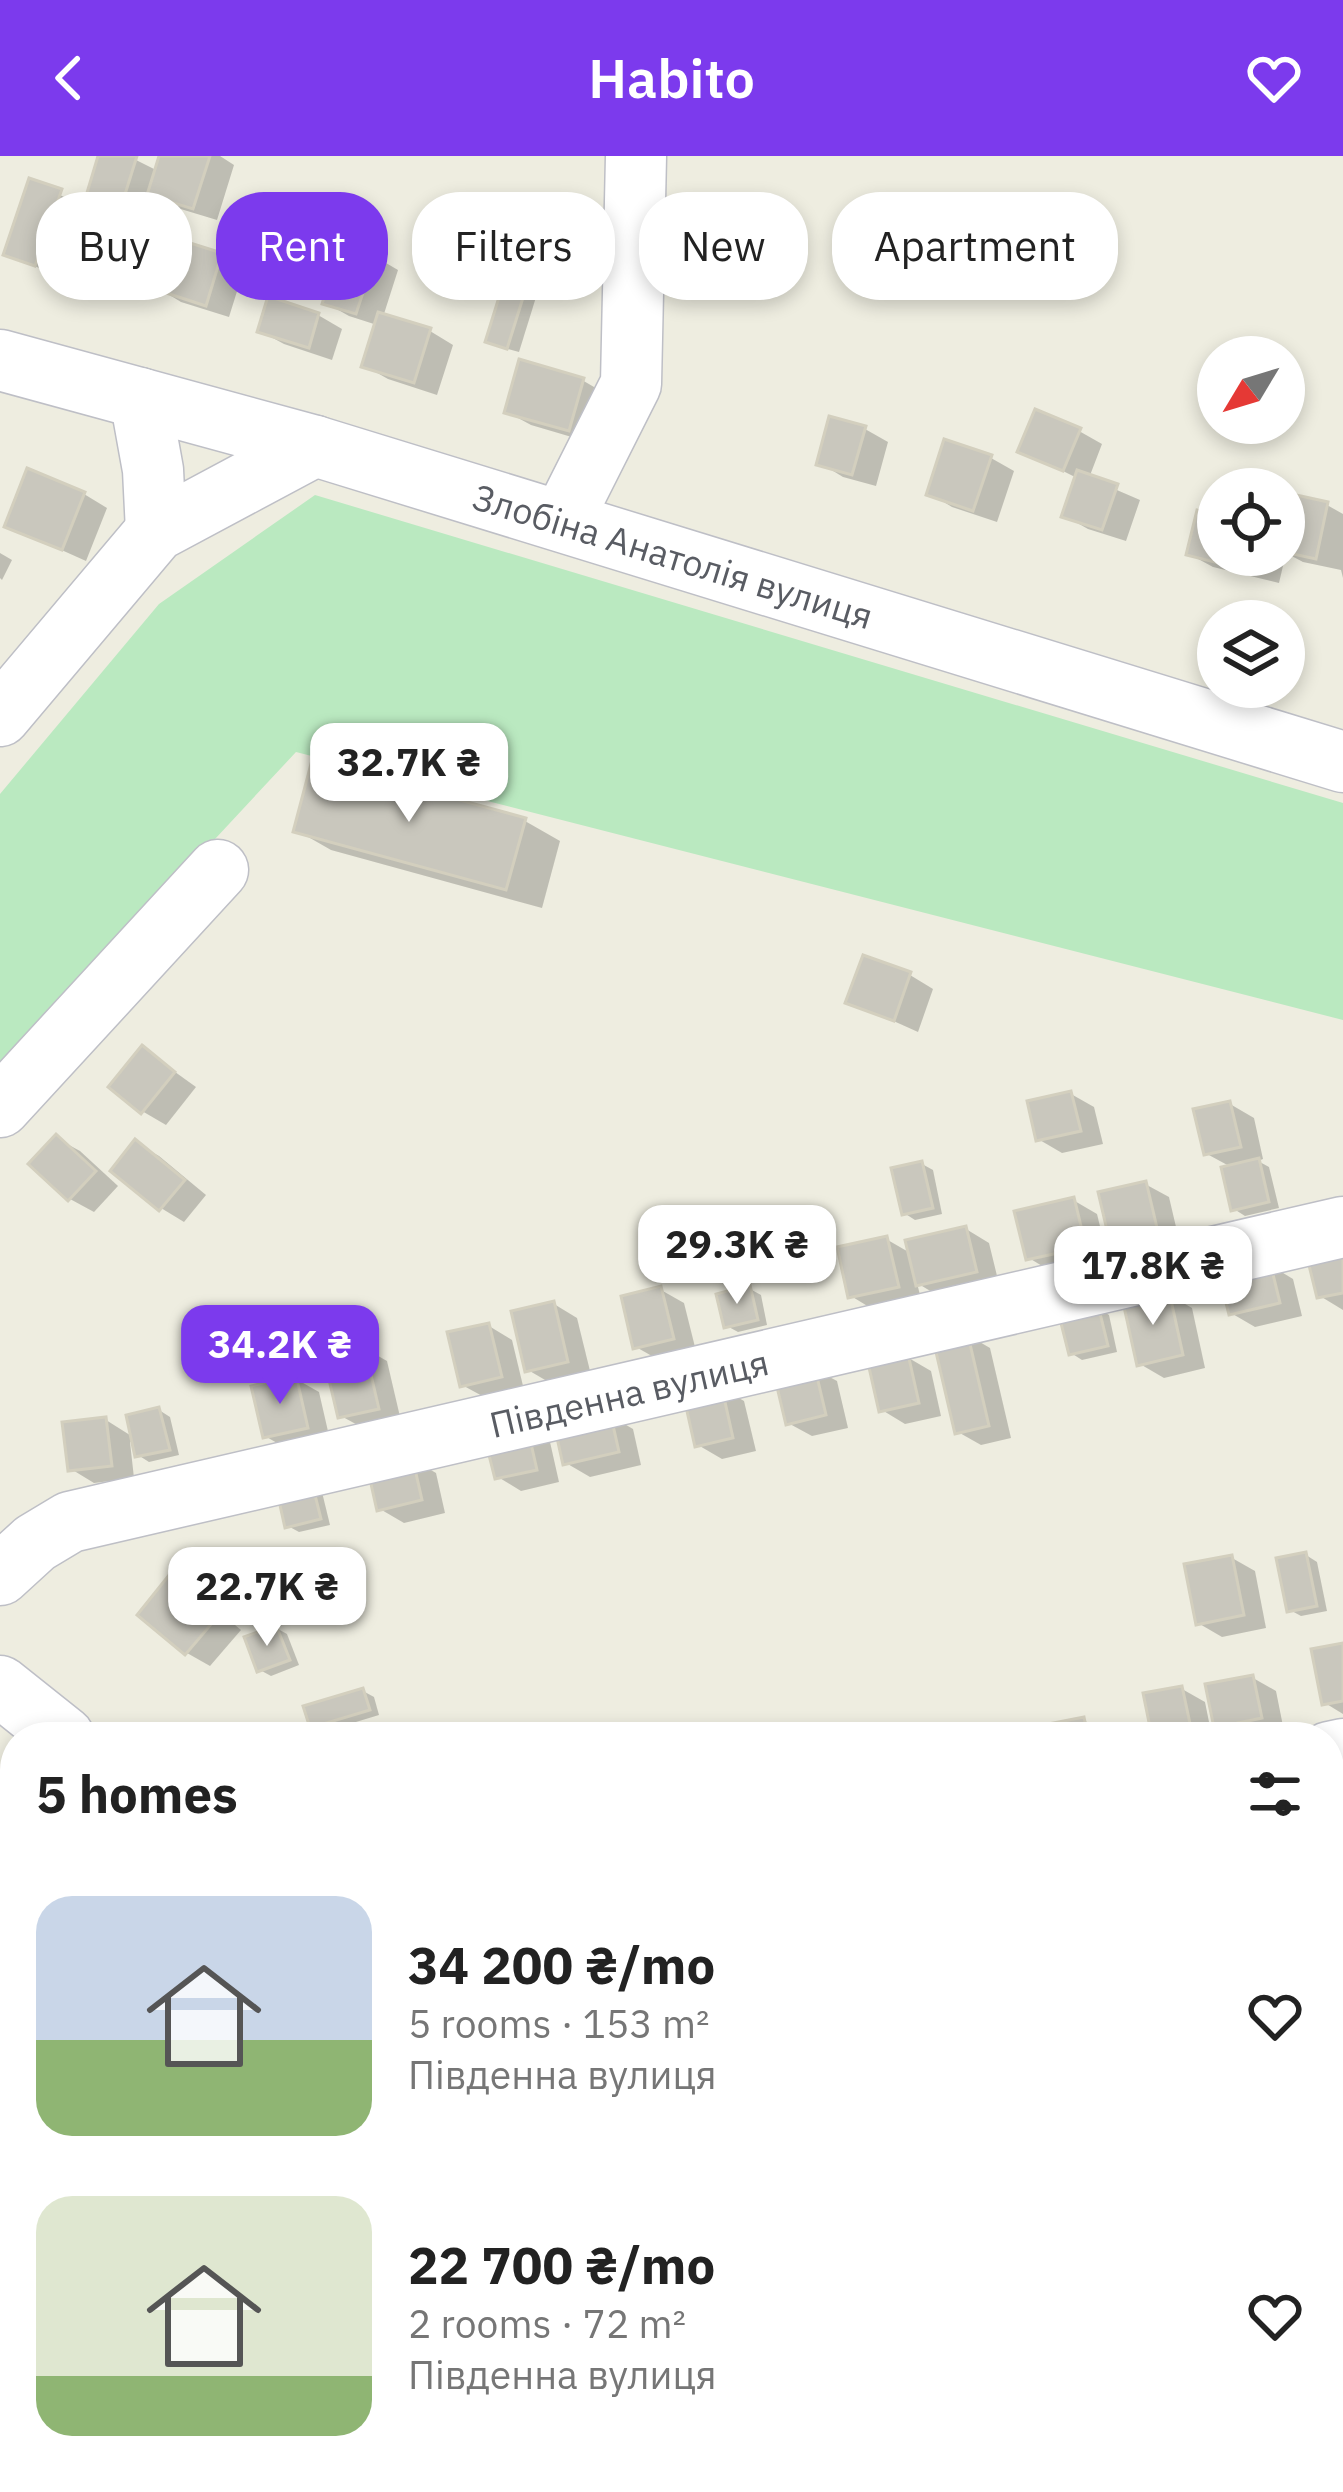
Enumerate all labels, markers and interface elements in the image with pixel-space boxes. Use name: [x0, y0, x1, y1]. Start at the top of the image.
text: Habito: [588, 43, 755, 113]
icon: back: [36, 45, 102, 111]
icon: heart: [1241, 45, 1307, 111]
chip: Buy: [36, 192, 192, 300]
chip: Rent: [216, 192, 388, 300]
chip: Filters: [412, 192, 615, 300]
chip: New: [639, 192, 808, 300]
chip: Apartment: [832, 192, 1118, 300]
north arrow: [1197, 336, 1305, 444]
map controls: [1197, 336, 1305, 708]
button: locate: [1197, 468, 1305, 576]
street label: Злобіна Анатолія вулиця: [467, 473, 879, 639]
button: layers: [1197, 600, 1305, 708]
pin: 32.7K ₴: [298, 723, 520, 825]
text: 32.7K ₴: [337, 736, 481, 787]
pin: 29.3K ₴: [626, 1205, 848, 1307]
text: 29.3K ₴: [665, 1218, 809, 1269]
pin: 17.8K ₴: [1042, 1226, 1264, 1328]
text: 17.8K ₴: [1081, 1239, 1225, 1290]
pin: 34.2K ₴: [169, 1305, 391, 1407]
text: 34.2K ₴: [208, 1318, 352, 1369]
street label: Південна вулиця: [485, 1338, 773, 1448]
pin: 22.7K ₴: [156, 1547, 378, 1649]
text: 22.7K ₴: [195, 1560, 339, 1611]
text: 5 homes: [36, 1761, 238, 1827]
icon: filters: [1242, 1761, 1308, 1827]
text: 34 200 ₴/mo: [408, 1932, 715, 1998]
icon: home: [132, 1944, 276, 2088]
icon: heart: [1242, 1983, 1308, 2049]
text: 5 rooms · 153 m²: [408, 1998, 710, 2049]
text: Південна вулиця: [408, 2049, 717, 2100]
text: 22 700 ₴/mo: [408, 2232, 715, 2298]
icon: home: [132, 2244, 276, 2388]
icon: heart: [1242, 2283, 1308, 2349]
text: 2 rooms · 72 m²: [408, 2298, 686, 2349]
text: Південна вулиця: [408, 2349, 717, 2400]

